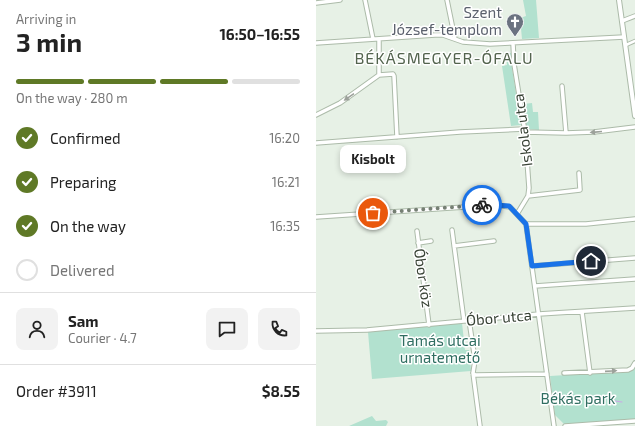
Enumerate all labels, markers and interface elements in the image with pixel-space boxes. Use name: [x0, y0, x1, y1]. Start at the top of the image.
place label: Szent József-templom: [391, 3, 502, 38]
text: Arriving in: [16, 11, 76, 27]
church icon: Szent József-templom: [505, 12, 525, 37]
text: 16:50–16:55: [219, 25, 300, 43]
text: 3 min: [16, 26, 82, 57]
district label: BÉKÁSMEGYER-ÓFALU: [354, 48, 534, 67]
text: On the way · 280 m: [16, 90, 128, 106]
one-way arrow: [344, 93, 354, 101]
street label: Iskola utca: [509, 93, 535, 168]
icon: check: [16, 127, 38, 149]
one-way arrow: [590, 128, 602, 135]
text: Confirmed: [50, 129, 121, 147]
text: 16:20: [269, 130, 300, 146]
callout: Kisbolt: [340, 145, 406, 173]
text: Kisbolt: [351, 151, 395, 167]
icon: check: [16, 171, 38, 193]
text: Preparing: [50, 173, 116, 191]
text: 16:21: [272, 174, 300, 190]
courier: [462, 185, 502, 225]
icon: bike: [471, 194, 493, 216]
pin: [356, 196, 390, 230]
icon: bag: [362, 202, 384, 224]
icon: check: [16, 215, 38, 237]
text: On the way: [50, 217, 126, 235]
text: 16:35: [270, 218, 300, 234]
pin: [574, 244, 608, 278]
street label: Óbor köz: [411, 247, 437, 309]
icon: home: [580, 250, 602, 272]
text: Delivered: [50, 261, 115, 279]
street label: Óbor utca: [465, 305, 533, 329]
button: person: [16, 308, 58, 350]
button: chat: [206, 308, 248, 350]
button: phone: [258, 308, 300, 350]
text: Sam: [68, 312, 99, 330]
text: Courier · 4.7: [68, 330, 137, 346]
park label: Tamás utcai urnatemető: [399, 331, 481, 366]
one-way arrow: [605, 368, 617, 375]
text: Order #3911: [16, 382, 97, 400]
text: $8.55: [262, 382, 300, 400]
park label: Békás park: [541, 389, 616, 407]

